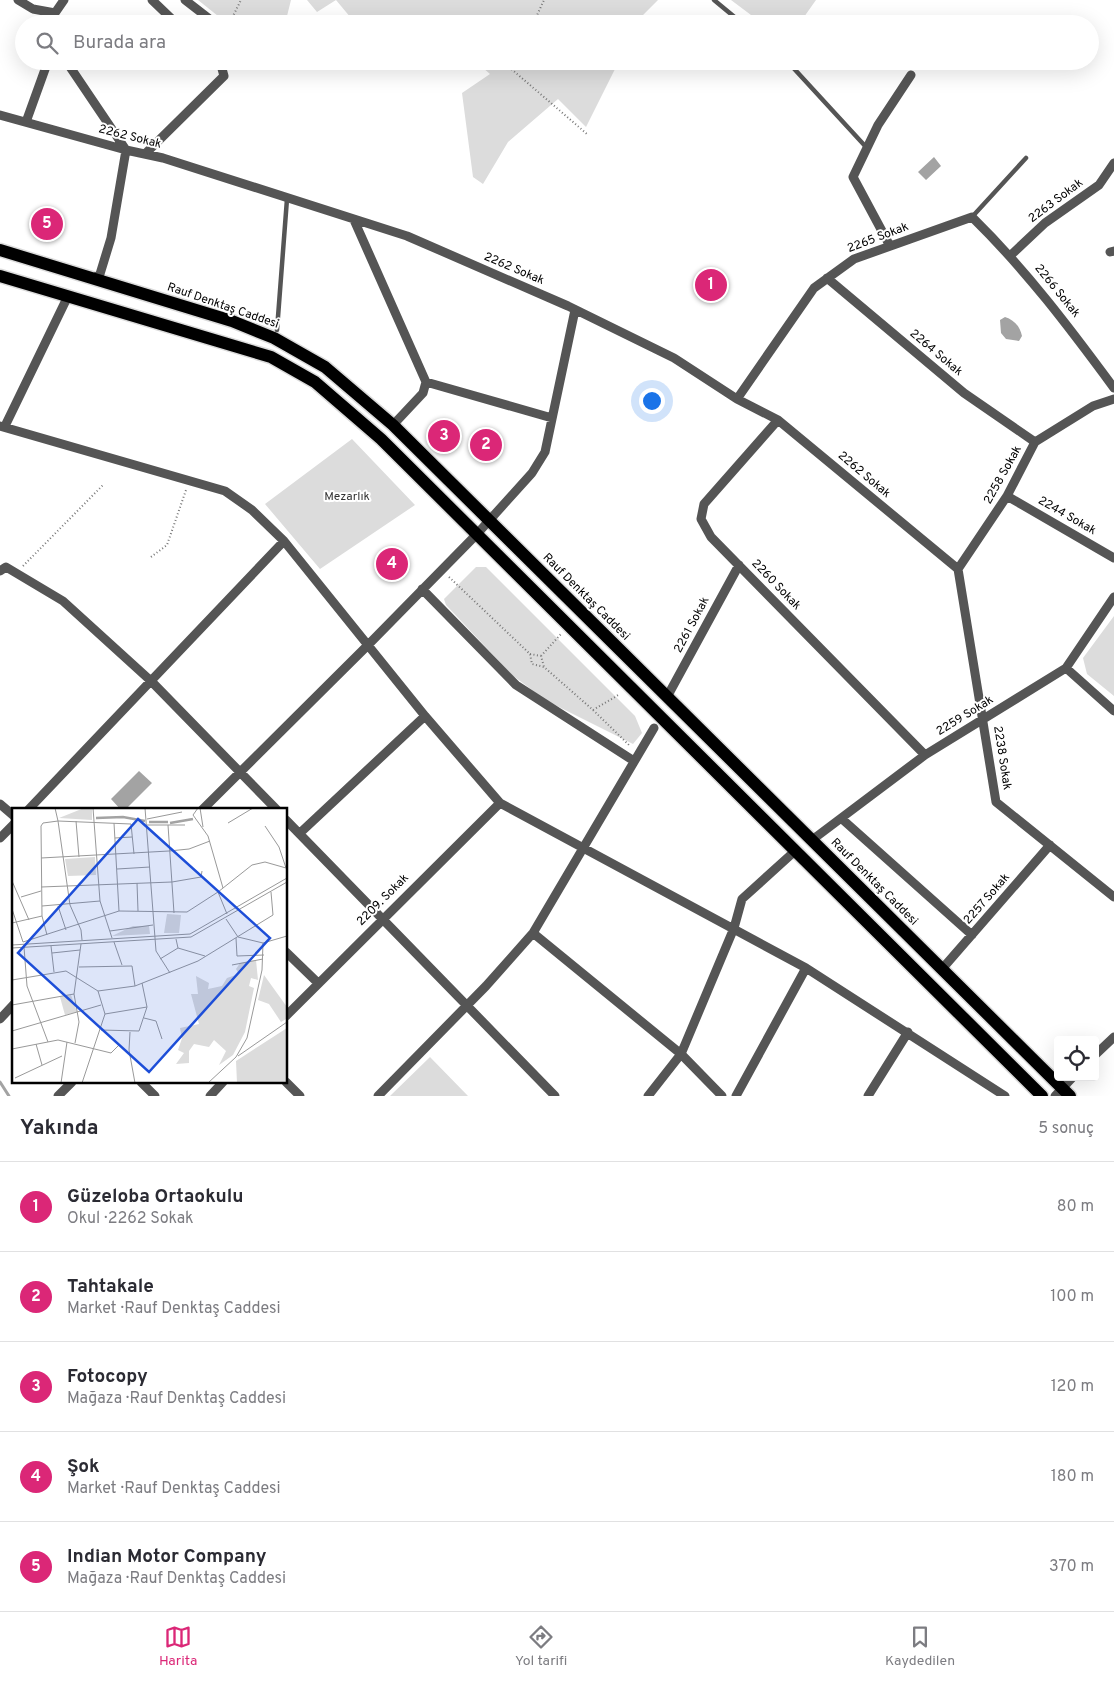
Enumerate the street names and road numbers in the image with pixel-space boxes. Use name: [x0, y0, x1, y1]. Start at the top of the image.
street label: 2262 Sokak: [97, 121, 163, 153]
street label: 2263 Sokak: [1025, 175, 1087, 227]
street label: 2265 Sokak: [845, 219, 911, 257]
street label: 2262 Sokak: [481, 249, 547, 289]
street label: 2266 Sokak: [1031, 261, 1083, 321]
street label: Rauf Denktaş Caddesi: [165, 279, 281, 333]
street label: 2264 Sokak: [906, 326, 966, 380]
street label: 2258 Sokak: [980, 443, 1026, 507]
street label: 2262 Sokak: [834, 448, 894, 502]
street label: 2244 Sokak: [1035, 493, 1099, 539]
street label: Rauf Denktaş Caddesi: [539, 550, 633, 644]
street label: 2260 Sokak: [748, 556, 804, 614]
street label: 2261 Sokak: [670, 594, 714, 656]
street label: 2259 Sokak: [933, 692, 997, 740]
street label: 2238 Sokak: [989, 725, 1015, 791]
street label: Rauf Denktaş Caddesi: [827, 835, 921, 929]
street label: 2209. Sokak: [353, 870, 413, 930]
street label: 2257 Sokak: [960, 870, 1014, 928]

